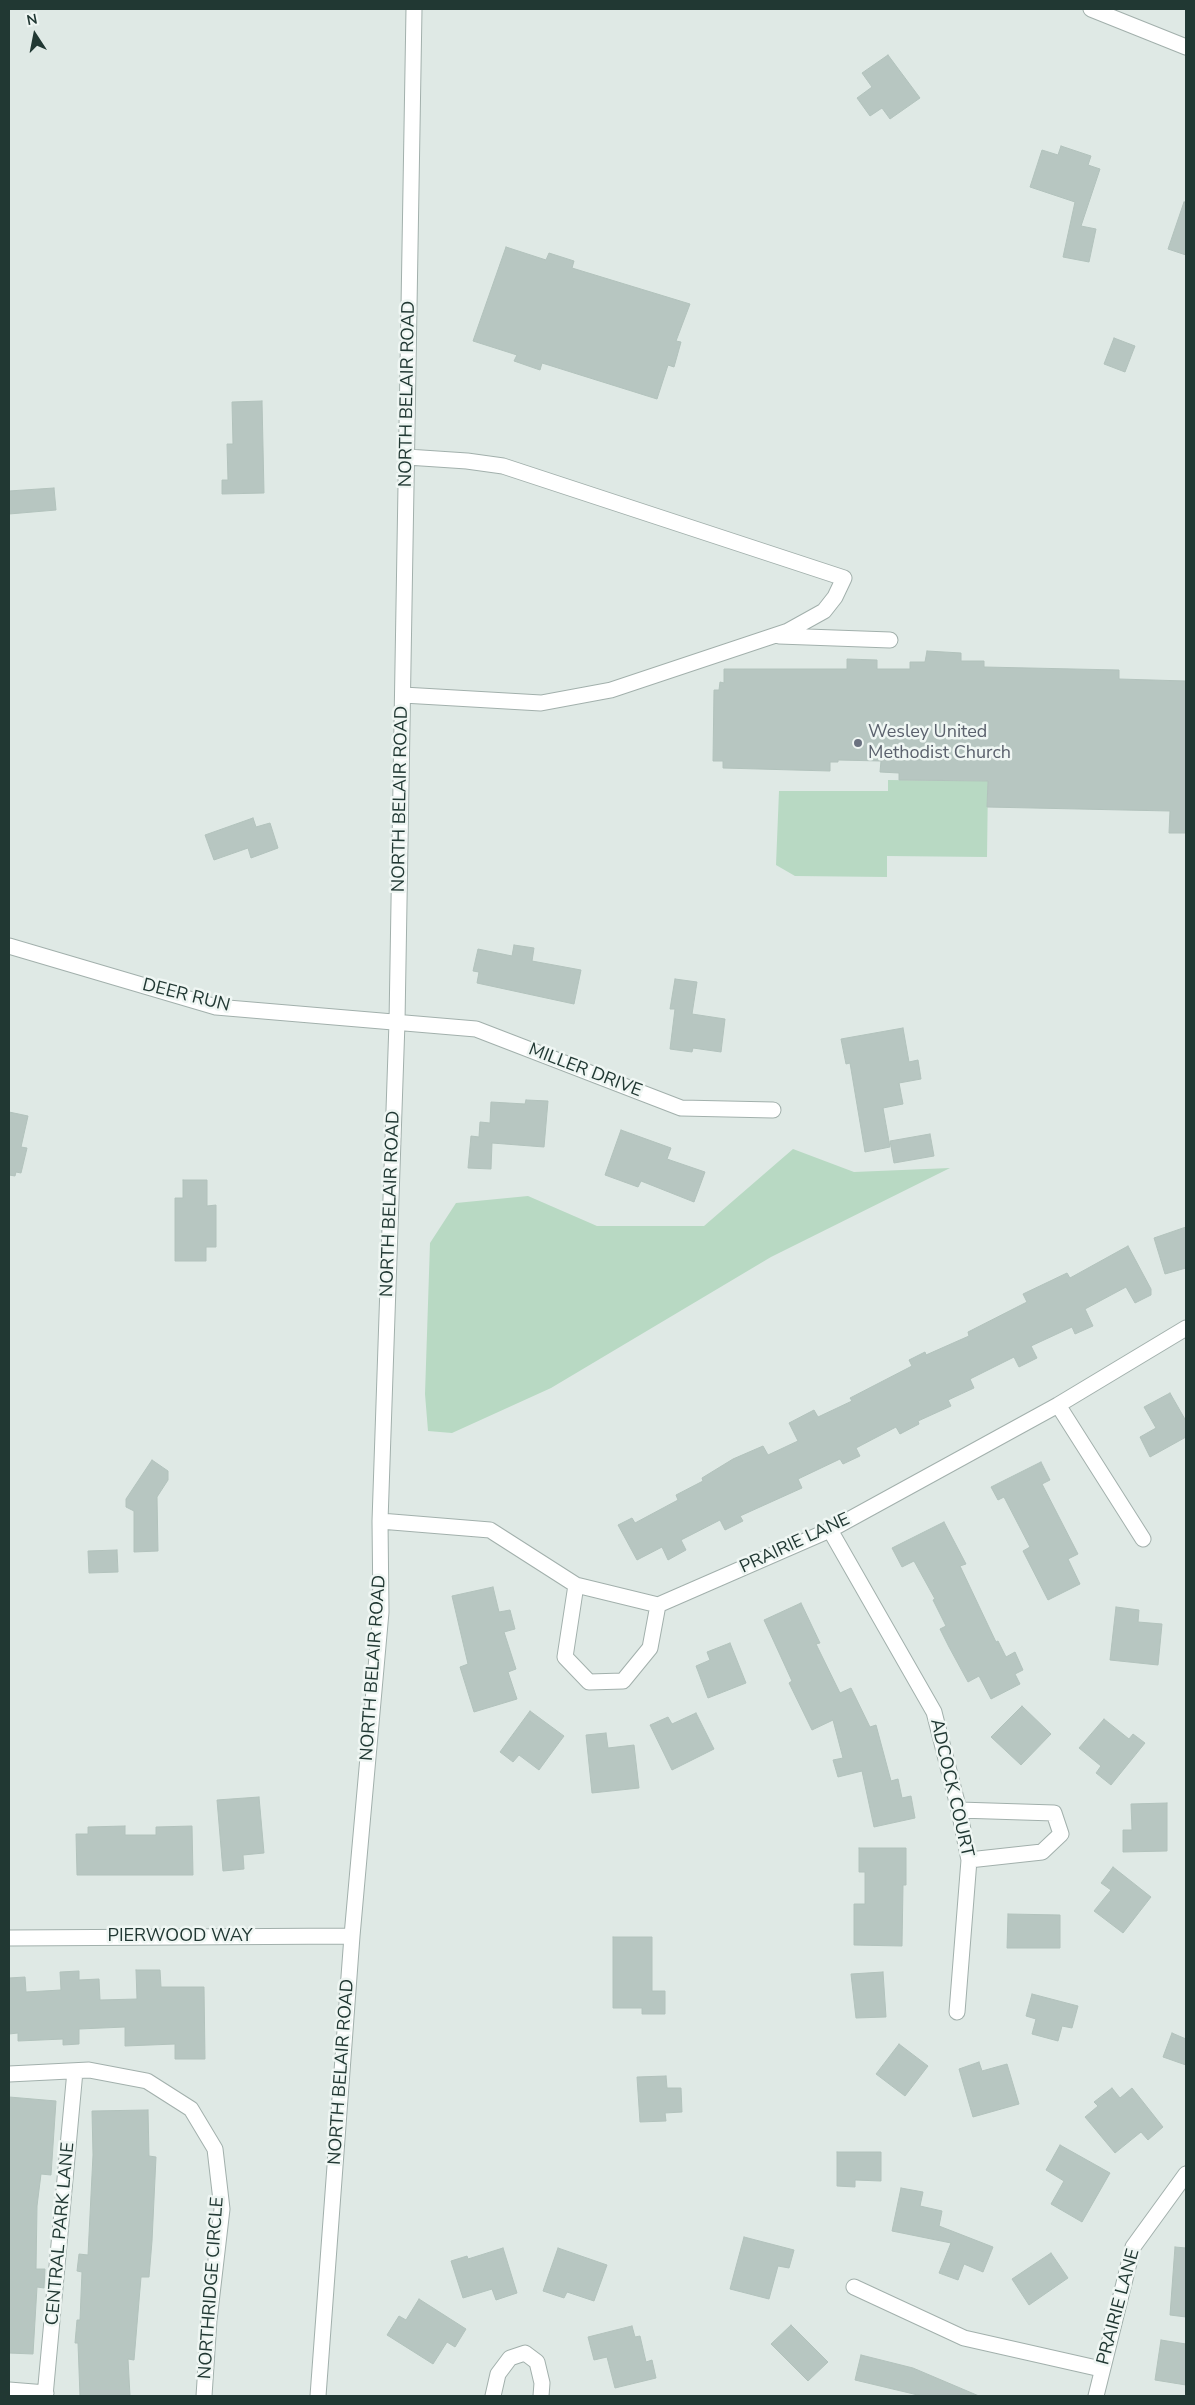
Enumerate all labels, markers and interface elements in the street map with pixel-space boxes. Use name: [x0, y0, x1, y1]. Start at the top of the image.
text: N: [25, 9, 39, 30]
north arrow: [10, 10, 60, 60]
street label: NORTH BELAIR ROAD: [396, 301, 420, 487]
street label: NORTH BELAIR ROAD: [389, 706, 413, 892]
place label: Wesley United Methodist Church: [868, 722, 1011, 764]
marker: Wesley United Methodist Church: [852, 737, 864, 749]
street label: DEER RUN: [140, 975, 232, 1017]
street label: MILLER DRIVE: [525, 1039, 645, 1103]
street label: NORTH BELAIR ROAD: [377, 1110, 405, 1298]
street label: PRAIRIE LANE: [736, 1509, 854, 1579]
street label: NORTH BELAIR ROAD: [357, 1574, 391, 1762]
street label: ADCOCK COURT: [925, 1717, 977, 1859]
street label: PIERWOOD WAY: [108, 1926, 252, 1948]
street label: NORTH BELAIR ROAD: [325, 1978, 359, 2166]
street label: CENTRAL PARK LANE: [42, 2142, 80, 2326]
street label: NORTHRIDGE CIRCLE: [195, 2196, 229, 2380]
street label: PRAIRIE LANE: [1093, 2247, 1145, 2367]

